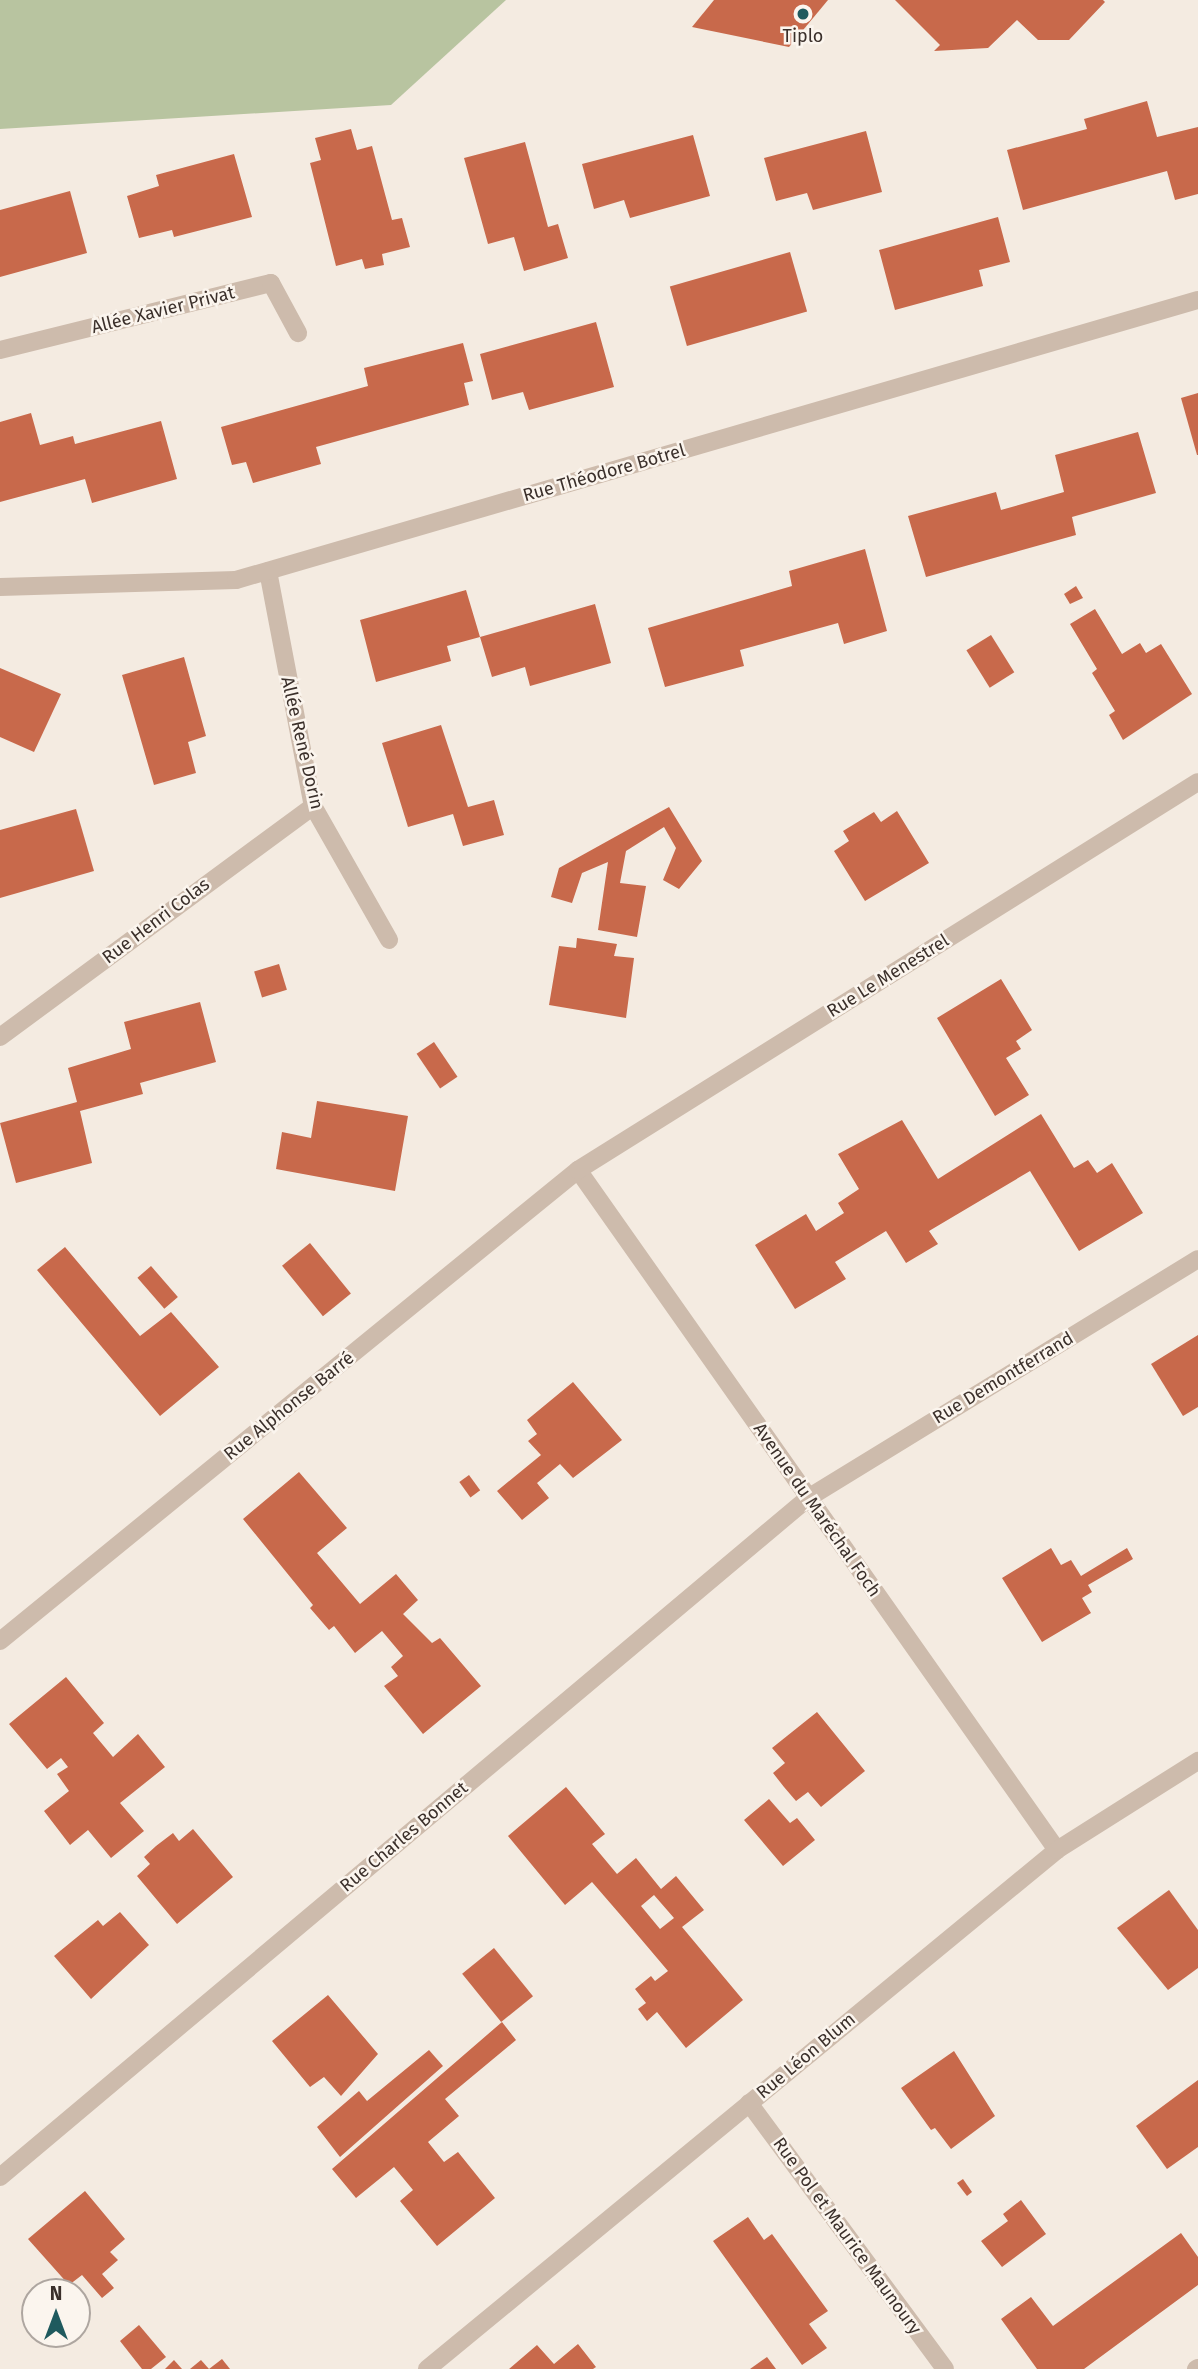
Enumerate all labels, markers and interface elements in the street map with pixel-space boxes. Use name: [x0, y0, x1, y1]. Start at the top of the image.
marker: Tiplo: [795, 6, 811, 22]
place label: Tiplo: [783, 25, 823, 47]
street label: Allée Xavier Privat: [89, 282, 237, 338]
street label: Rue Théodore Botrel: [520, 439, 688, 507]
street label: Allée René Dorin: [276, 675, 328, 811]
street label: Rue Henri Colas: [98, 874, 214, 968]
street label: Rue Le Menestrel: [823, 930, 953, 1022]
street label: Rue Demontferrand: [929, 1327, 1077, 1429]
street label: Rue Alphonse Barré: [220, 1347, 358, 1465]
street label: Avenue du Maréchal Foch: [749, 1419, 885, 1601]
street label: Rue Charles Bonnet: [336, 1777, 472, 1897]
street label: Rue Léon Blum: [752, 2008, 860, 2104]
street label: Rue Pol et Maurice Maunoury: [768, 2133, 926, 2339]
north arrow: [21, 2278, 91, 2348]
text: N: [50, 2282, 62, 2305]

